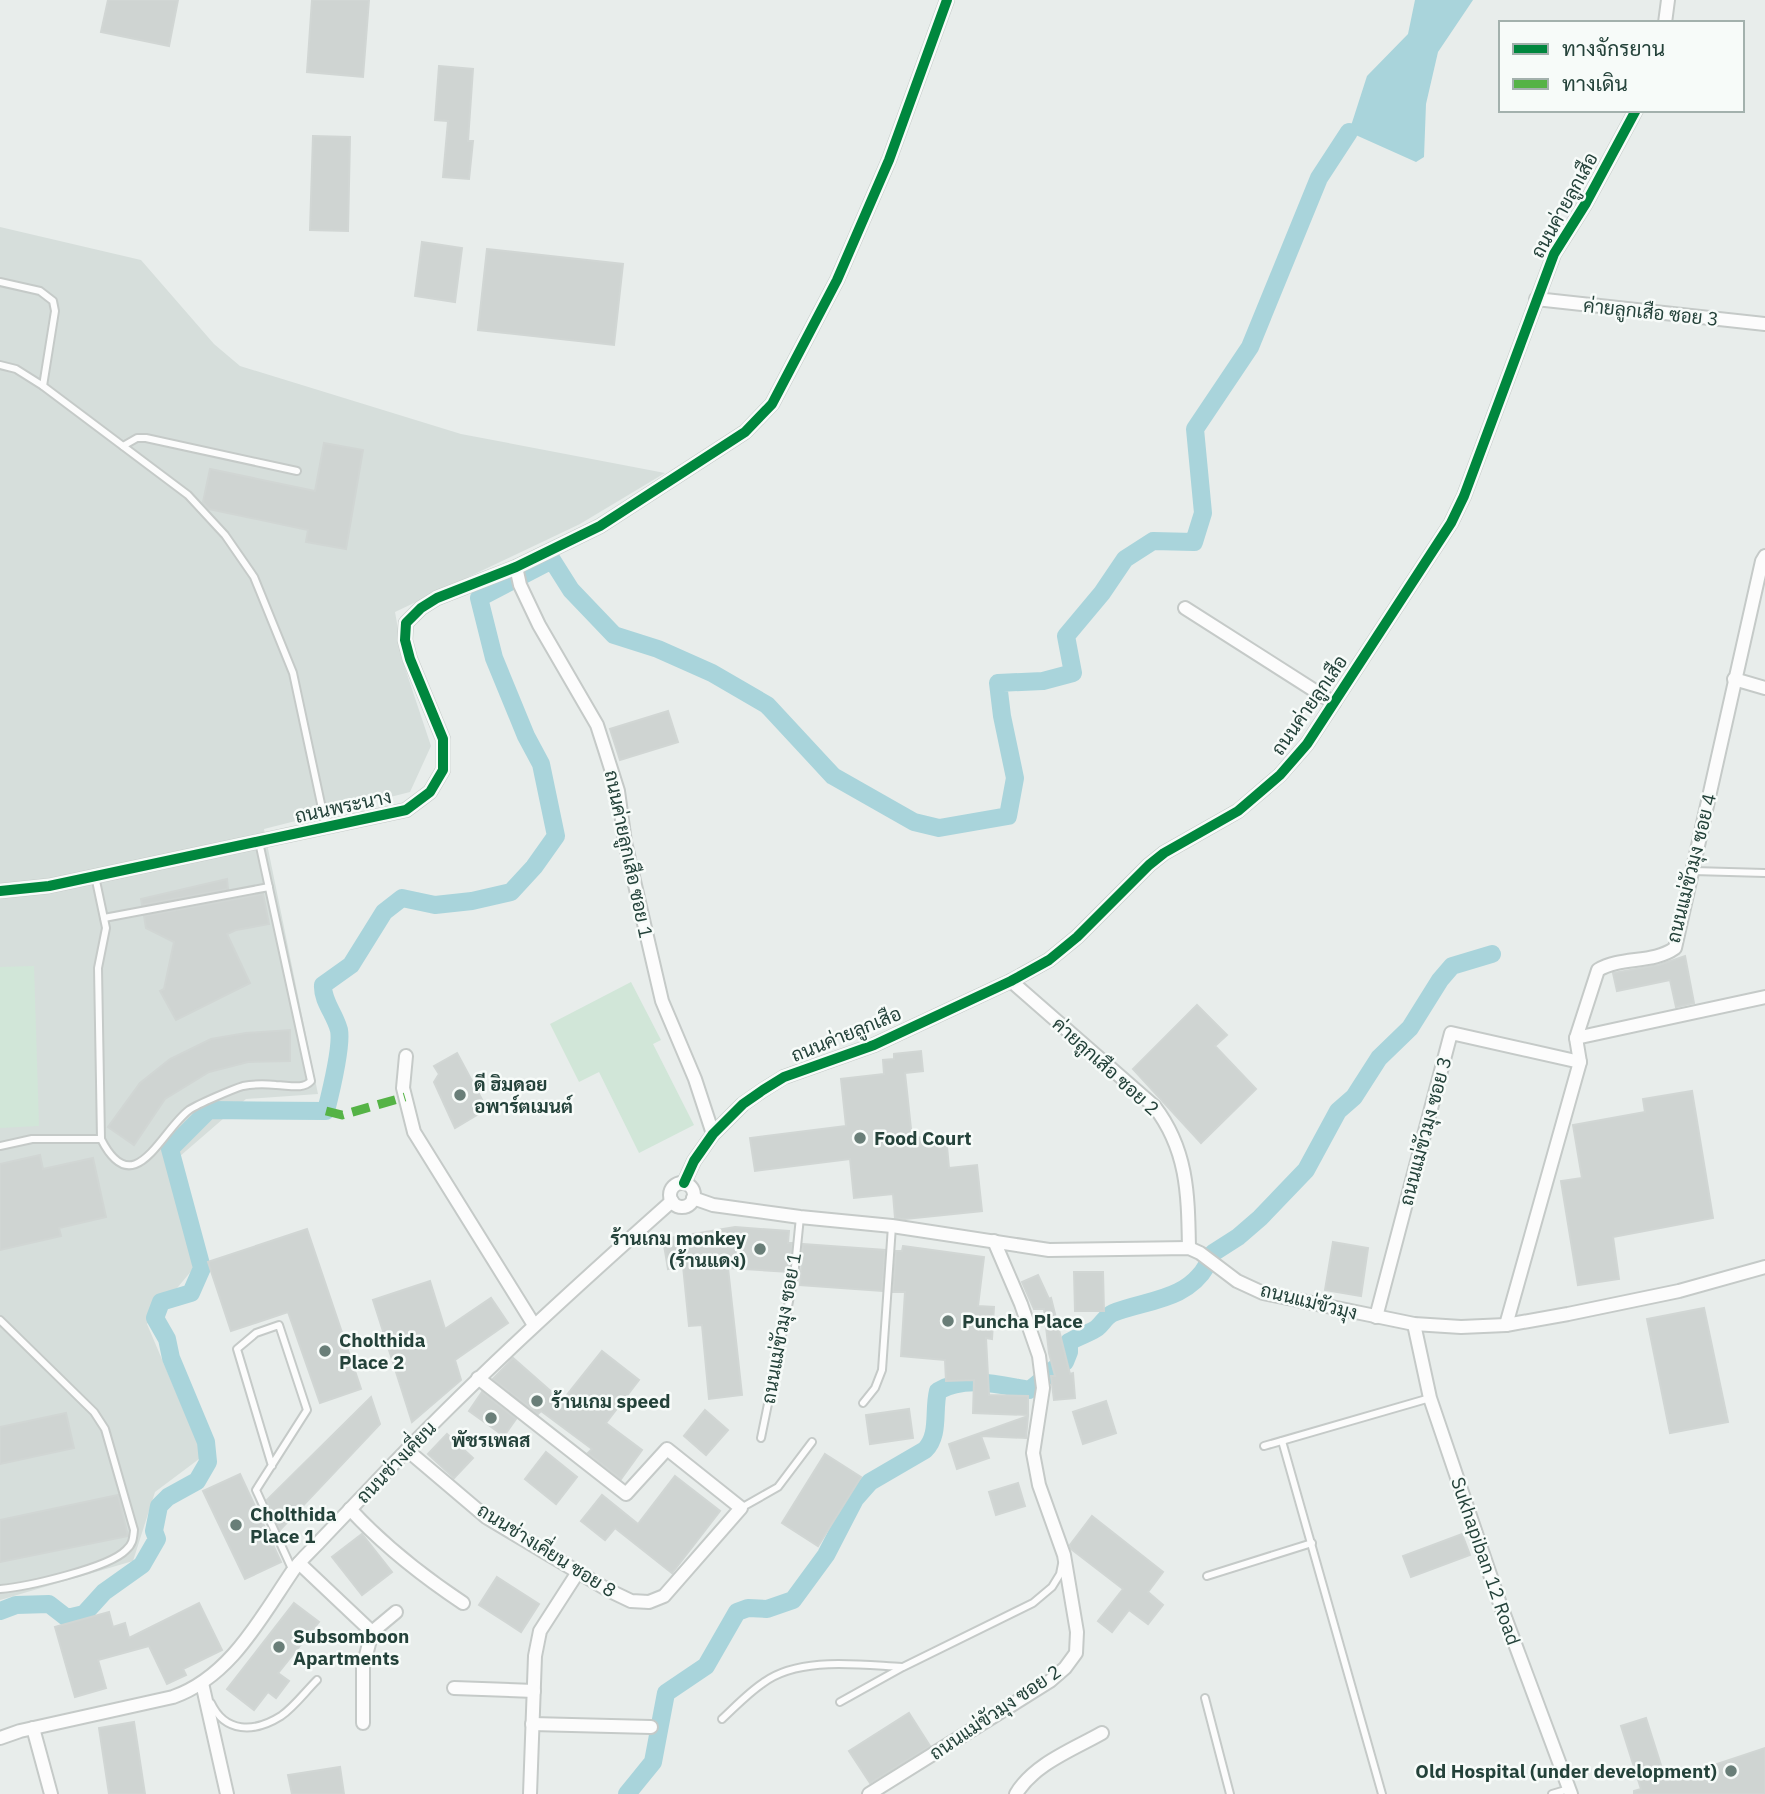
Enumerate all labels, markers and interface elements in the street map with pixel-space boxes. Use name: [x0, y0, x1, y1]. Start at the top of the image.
legend: [1499, 21, 1744, 112]
text: ทางจักรยาน: [1562, 34, 1665, 62]
text: ทางเดิน: [1562, 69, 1628, 97]
street label: ถนนค่ายลูกเสือ: [1525, 148, 1605, 263]
street label: ค่ายลูกเสือ ซอย 3: [1582, 293, 1720, 333]
street label: ถนนค่ายลูกเสือ: [1266, 650, 1354, 761]
street label: ถนนค่ายลูกเสือ ซอย 1: [598, 768, 659, 940]
street label: ถนนพระนาง: [292, 784, 394, 828]
street label: ถนนแม่ขัวมุง ซอย 4: [1661, 791, 1722, 946]
street label: ถนนค่ายลูกเสือ: [787, 1001, 905, 1069]
street label: ค่ายลูกเสือ ซอย 2: [1046, 1012, 1164, 1122]
street label: ถนนแม่ขัวมุง ซอย 3: [1394, 1054, 1457, 1208]
place label: ดี ฮิมดอย อพาร์ตเมนต์: [474, 1072, 574, 1118]
marker: ดี ฮิมดอย อพาร์ตเมนต์: [452, 1087, 468, 1103]
place label: Food Court: [874, 1126, 971, 1150]
marker: Food Court: [852, 1130, 868, 1146]
place label: ร้านเกม monkey (ร้านแดง): [610, 1226, 747, 1272]
marker: ร้านเกม monkey (ร้านแดง): [752, 1241, 768, 1257]
street label: ถนนแม่ขัวมุง ซอย 1: [756, 1250, 807, 1406]
street label: ถนนแม่ขัวมุง: [1258, 1277, 1360, 1326]
place label: Puncha Place: [962, 1309, 1083, 1333]
marker: Puncha Place: [940, 1313, 956, 1329]
place label: Cholthida Place 2: [339, 1328, 426, 1374]
marker: Cholthida Place 2: [317, 1343, 333, 1359]
place label: ร้านเกม speed: [551, 1389, 671, 1413]
marker: ร้านเกม speed: [529, 1393, 545, 1409]
marker: พัชรเพลส: [483, 1410, 499, 1426]
street label: ถนนช่างเคี่ยน: [347, 1412, 441, 1508]
place label: พัชรเพลส: [452, 1428, 530, 1452]
street label: Sukhapiban 12 Road: [1446, 1474, 1526, 1648]
street label: ถนนช่างเคี่ยน ซอย 8: [473, 1493, 623, 1602]
place label: Cholthida Place 1: [250, 1502, 337, 1548]
marker: Cholthida Place 1: [228, 1517, 244, 1533]
place label: Subsomboon Apartments: [293, 1624, 409, 1670]
marker: Subsomboon Apartments: [271, 1639, 287, 1655]
street label: ถนนแม่ขัวมุง ซอย 2: [925, 1659, 1066, 1766]
place label: Old Hospital (under development): [1415, 1759, 1717, 1783]
marker: Old Hospital (under development): [1723, 1763, 1739, 1779]

